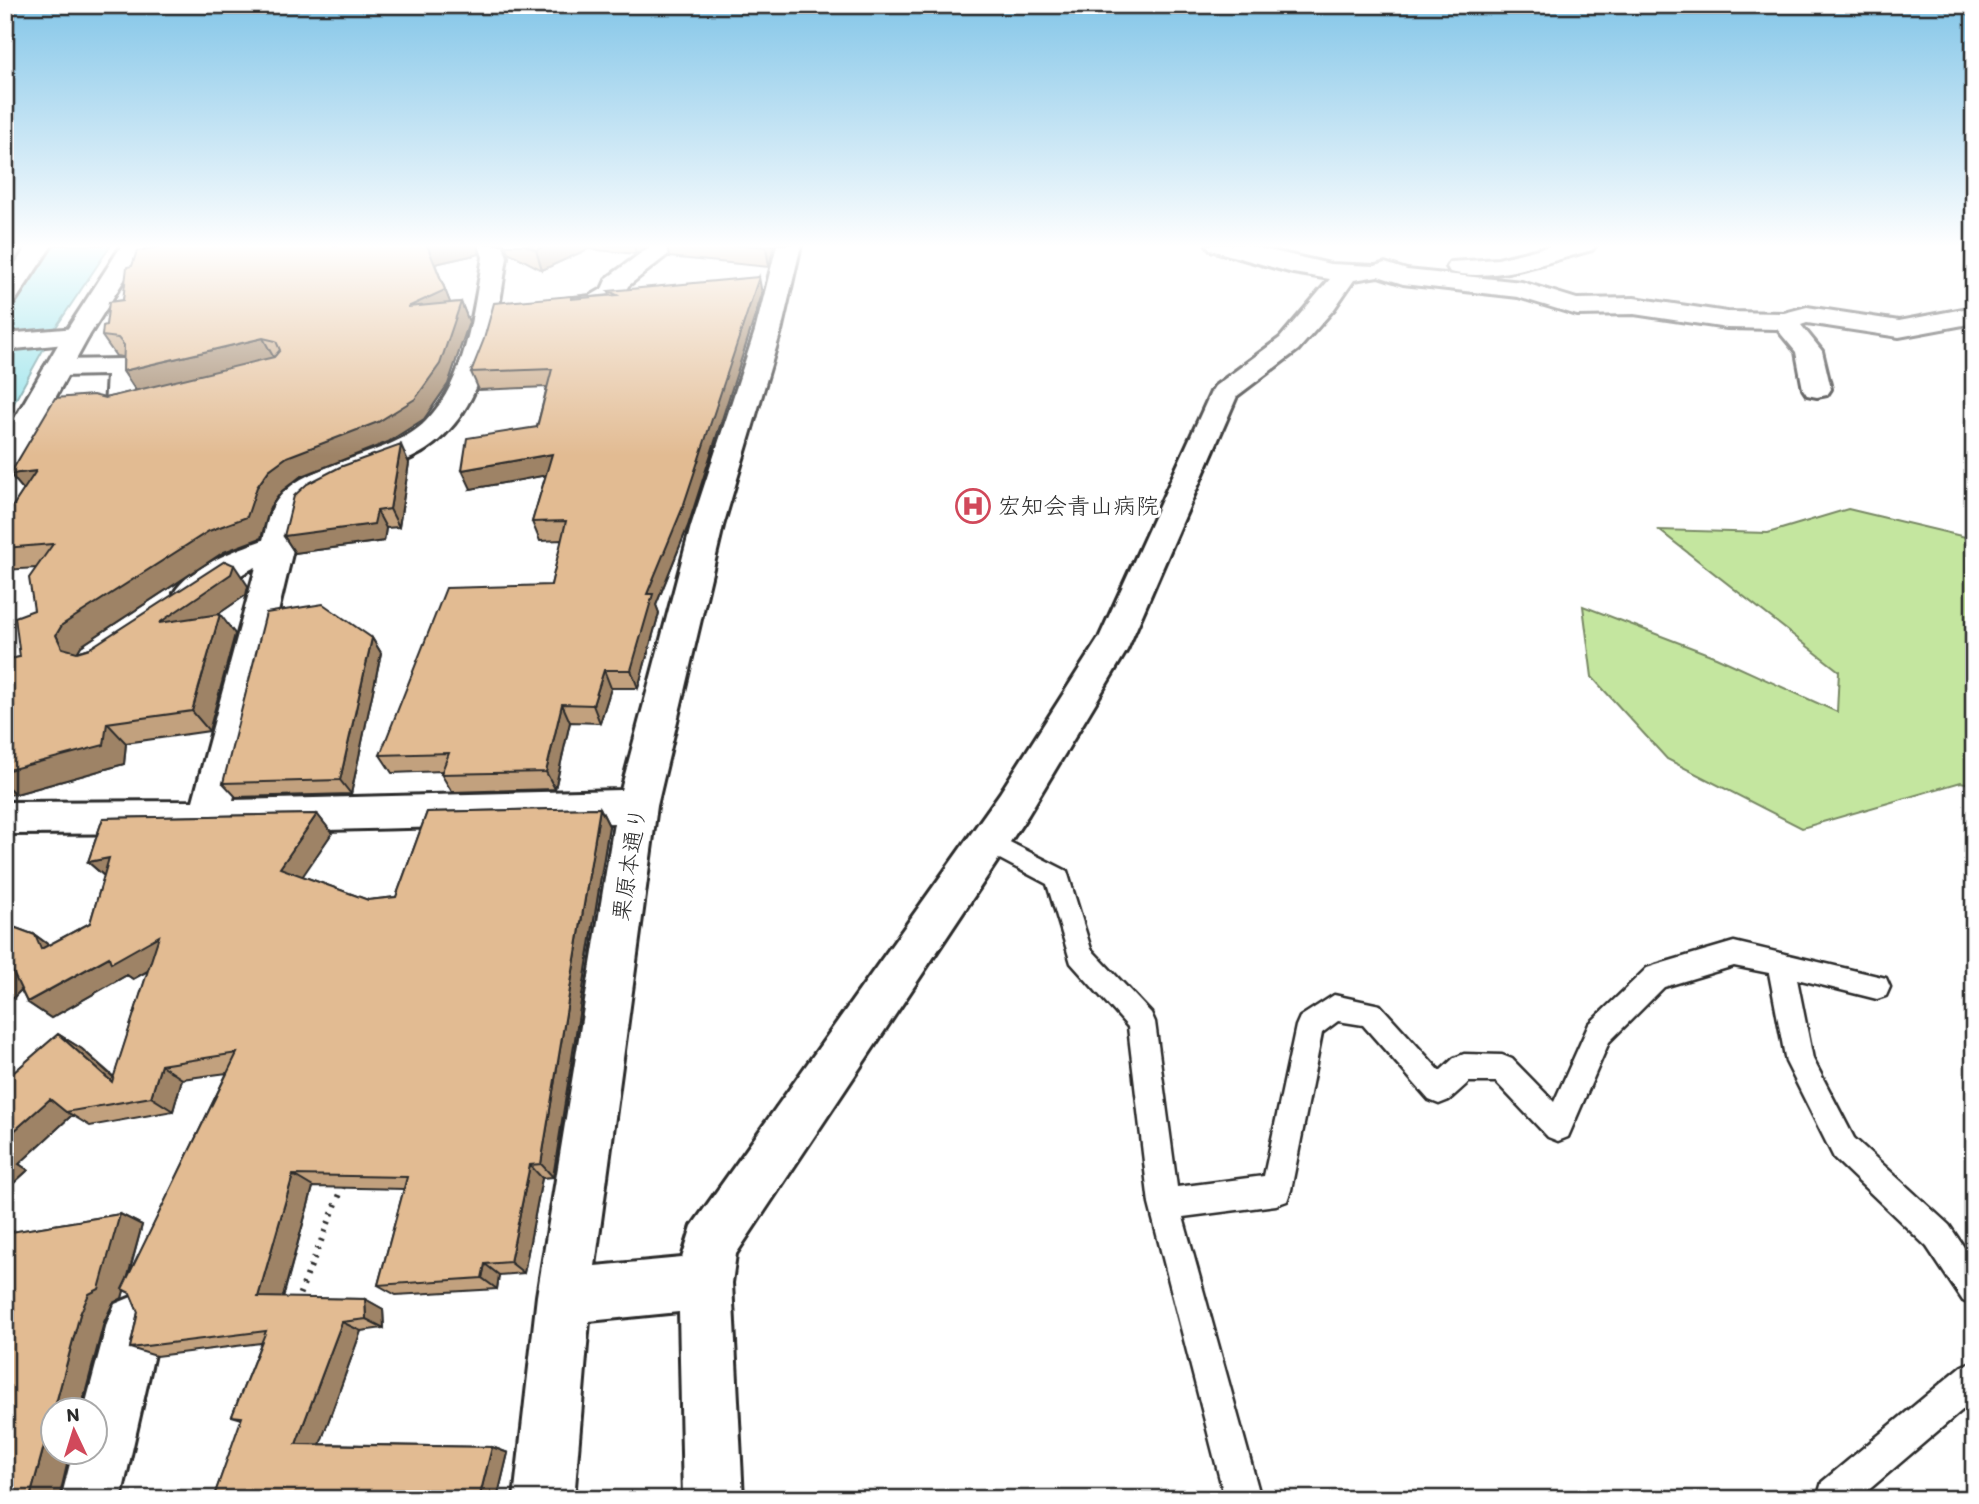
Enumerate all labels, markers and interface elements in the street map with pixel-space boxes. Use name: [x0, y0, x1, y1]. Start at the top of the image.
hospital icon: 宏知会青山病院: [954, 487, 992, 525]
place label: 宏知会青山病院: [998, 492, 1159, 520]
street label: 栗原本通り: [606, 805, 652, 923]
north arrow: [38, 1396, 108, 1466]
text: N: [66, 1403, 80, 1426]

